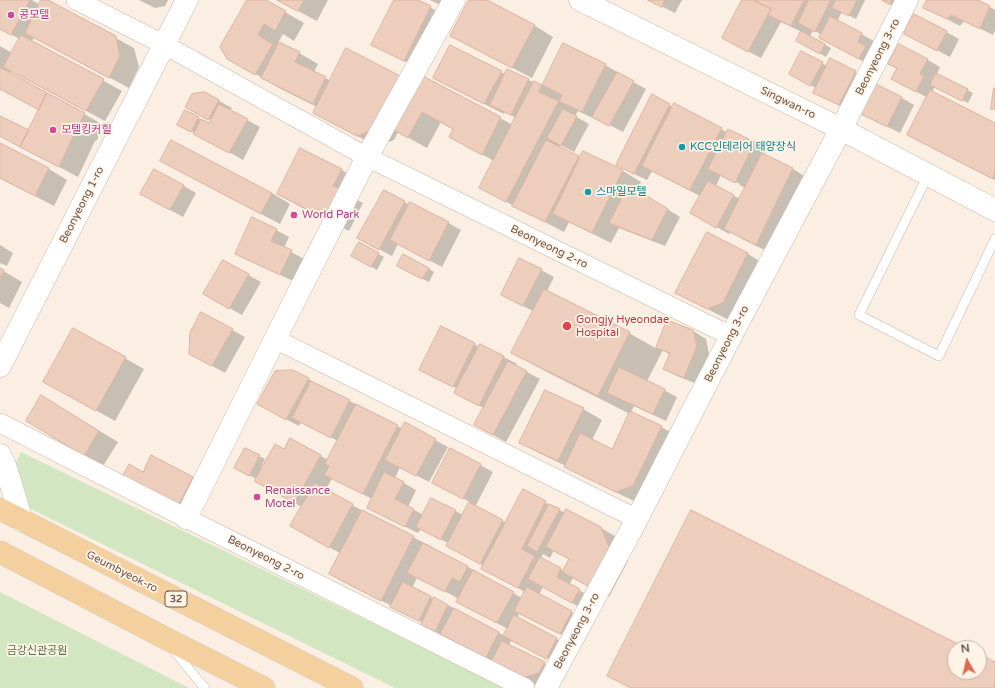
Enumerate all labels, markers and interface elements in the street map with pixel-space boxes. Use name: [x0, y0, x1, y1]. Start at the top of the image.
place label: 콩모텔: [19, 8, 49, 22]
marker: 콩모텔: [6, 10, 16, 20]
street label: Beonyeong 3-ro: [853, 16, 903, 98]
street label: Singwan-ro: [758, 84, 818, 122]
place label: 모텔킹커힐: [61, 123, 112, 137]
marker: 모텔킹커힐: [48, 125, 58, 135]
place label: KCC인테리어 태양장식: [690, 140, 796, 154]
marker: KCC인테리어 태양장식: [677, 142, 687, 152]
street label: Beonyeong 1-ro: [57, 164, 107, 246]
place label: 스마일모텔: [596, 185, 647, 199]
marker: 스마일모텔: [583, 187, 593, 197]
place label: World Park: [302, 208, 360, 222]
marker: World Park: [289, 210, 299, 220]
street label: Beonyeong 2-ro: [508, 223, 590, 271]
street label: Beonyeong 3-ro: [702, 303, 752, 385]
place label: Gongjy Hyeondae Hospital: [576, 313, 669, 339]
marker: Gongjy Hyeondae Hospital: [561, 320, 573, 332]
place label: Renaissance Motel: [265, 484, 330, 510]
marker: Renaissance Motel: [252, 492, 262, 502]
street label: Beonyeong 2-ro: [225, 533, 307, 583]
street label: Geumbyeok-ro: [84, 548, 160, 596]
road number: 32: [165, 591, 187, 607]
street label: Beonyeong 3-ro: [551, 591, 603, 671]
north arrow: [947, 640, 987, 680]
text: N: [960, 642, 971, 656]
park label: 금강신관공원: [7, 644, 67, 658]

